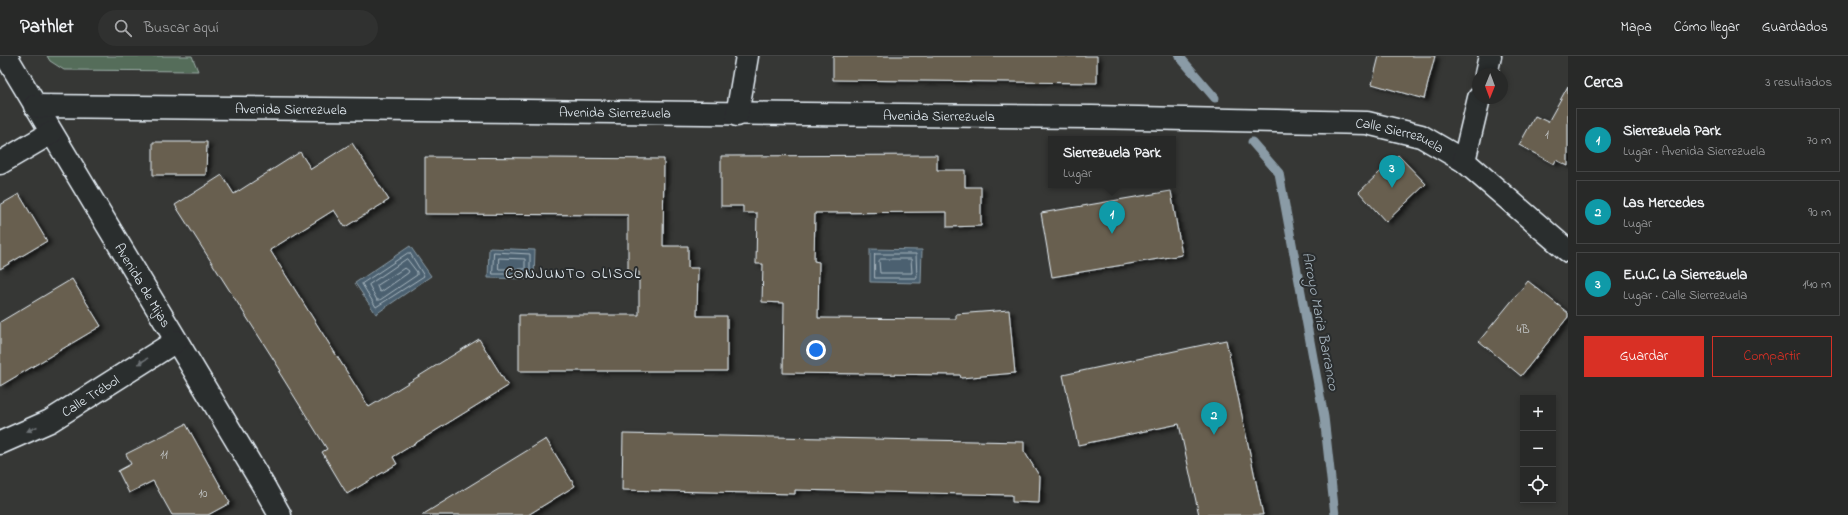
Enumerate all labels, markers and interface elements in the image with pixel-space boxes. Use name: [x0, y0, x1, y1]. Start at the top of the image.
search box: [98, 10, 378, 46]
text: Pathlet: [20, 14, 74, 41]
icon: search: [112, 17, 134, 39]
text: Buscar aquí: [144, 17, 219, 39]
text: Mapa: [1621, 17, 1652, 38]
text: Cómo llegar: [1674, 17, 1740, 38]
text: Guardados: [1762, 17, 1828, 38]
north arrow: [1472, 68, 1508, 104]
text: Cerca: [1584, 70, 1623, 95]
text: 3 resultados: [1765, 73, 1832, 92]
street label: Avenida Sierrezuela: [235, 99, 347, 121]
street label: Avenida Sierrezuela: [559, 102, 671, 125]
street label: Avenida Sierrezuela: [883, 106, 995, 128]
street label: Calle Sierrezuela: [1355, 113, 1448, 159]
text: Sierrezuela Park: [1623, 120, 1721, 142]
house number: 1: [1545, 126, 1549, 144]
text: 1: [1596, 131, 1600, 150]
text: 70 m: [1807, 131, 1831, 150]
popup: [1048, 136, 1176, 188]
text: Sierrezuela Park: [1063, 142, 1161, 164]
text: Lugar · Avenida Sierrezuela: [1623, 142, 1765, 161]
pin: 3: [1379, 155, 1405, 188]
text: Lugar: [1063, 164, 1092, 183]
text: Las Mercedes: [1623, 192, 1705, 214]
pin: 1: [1099, 201, 1125, 234]
text: 2: [1595, 203, 1601, 222]
text: 90 m: [1808, 203, 1831, 222]
text: Lugar: [1623, 214, 1652, 233]
street label: Avenida de Mijas: [108, 240, 175, 332]
water label: Arroyo Maria Barranco: [1295, 250, 1344, 394]
district label: CONJUNTO OLISOL: [505, 263, 641, 285]
text: E.U.C. La Sierrezuela: [1623, 264, 1747, 286]
text: 3: [1595, 275, 1601, 294]
text: 140 m: [1803, 275, 1831, 294]
text: Lugar · Calle Sierrezuela: [1623, 286, 1747, 305]
house number: 4B: [1516, 321, 1530, 339]
button: Guardar: [1584, 336, 1704, 377]
button: Compartir: [1712, 336, 1832, 377]
your location: [806, 340, 826, 360]
one-way arrow: [137, 358, 149, 365]
street label: Calle Trébol: [58, 371, 124, 423]
map controls: [1520, 395, 1556, 503]
button: +: [1520, 395, 1556, 431]
pin: 2: [1201, 402, 1227, 435]
one-way arrow: [26, 425, 38, 432]
button: −: [1520, 431, 1556, 467]
house number: 11: [160, 446, 168, 464]
button: locate: [1520, 467, 1556, 503]
house number: 10: [198, 485, 208, 503]

